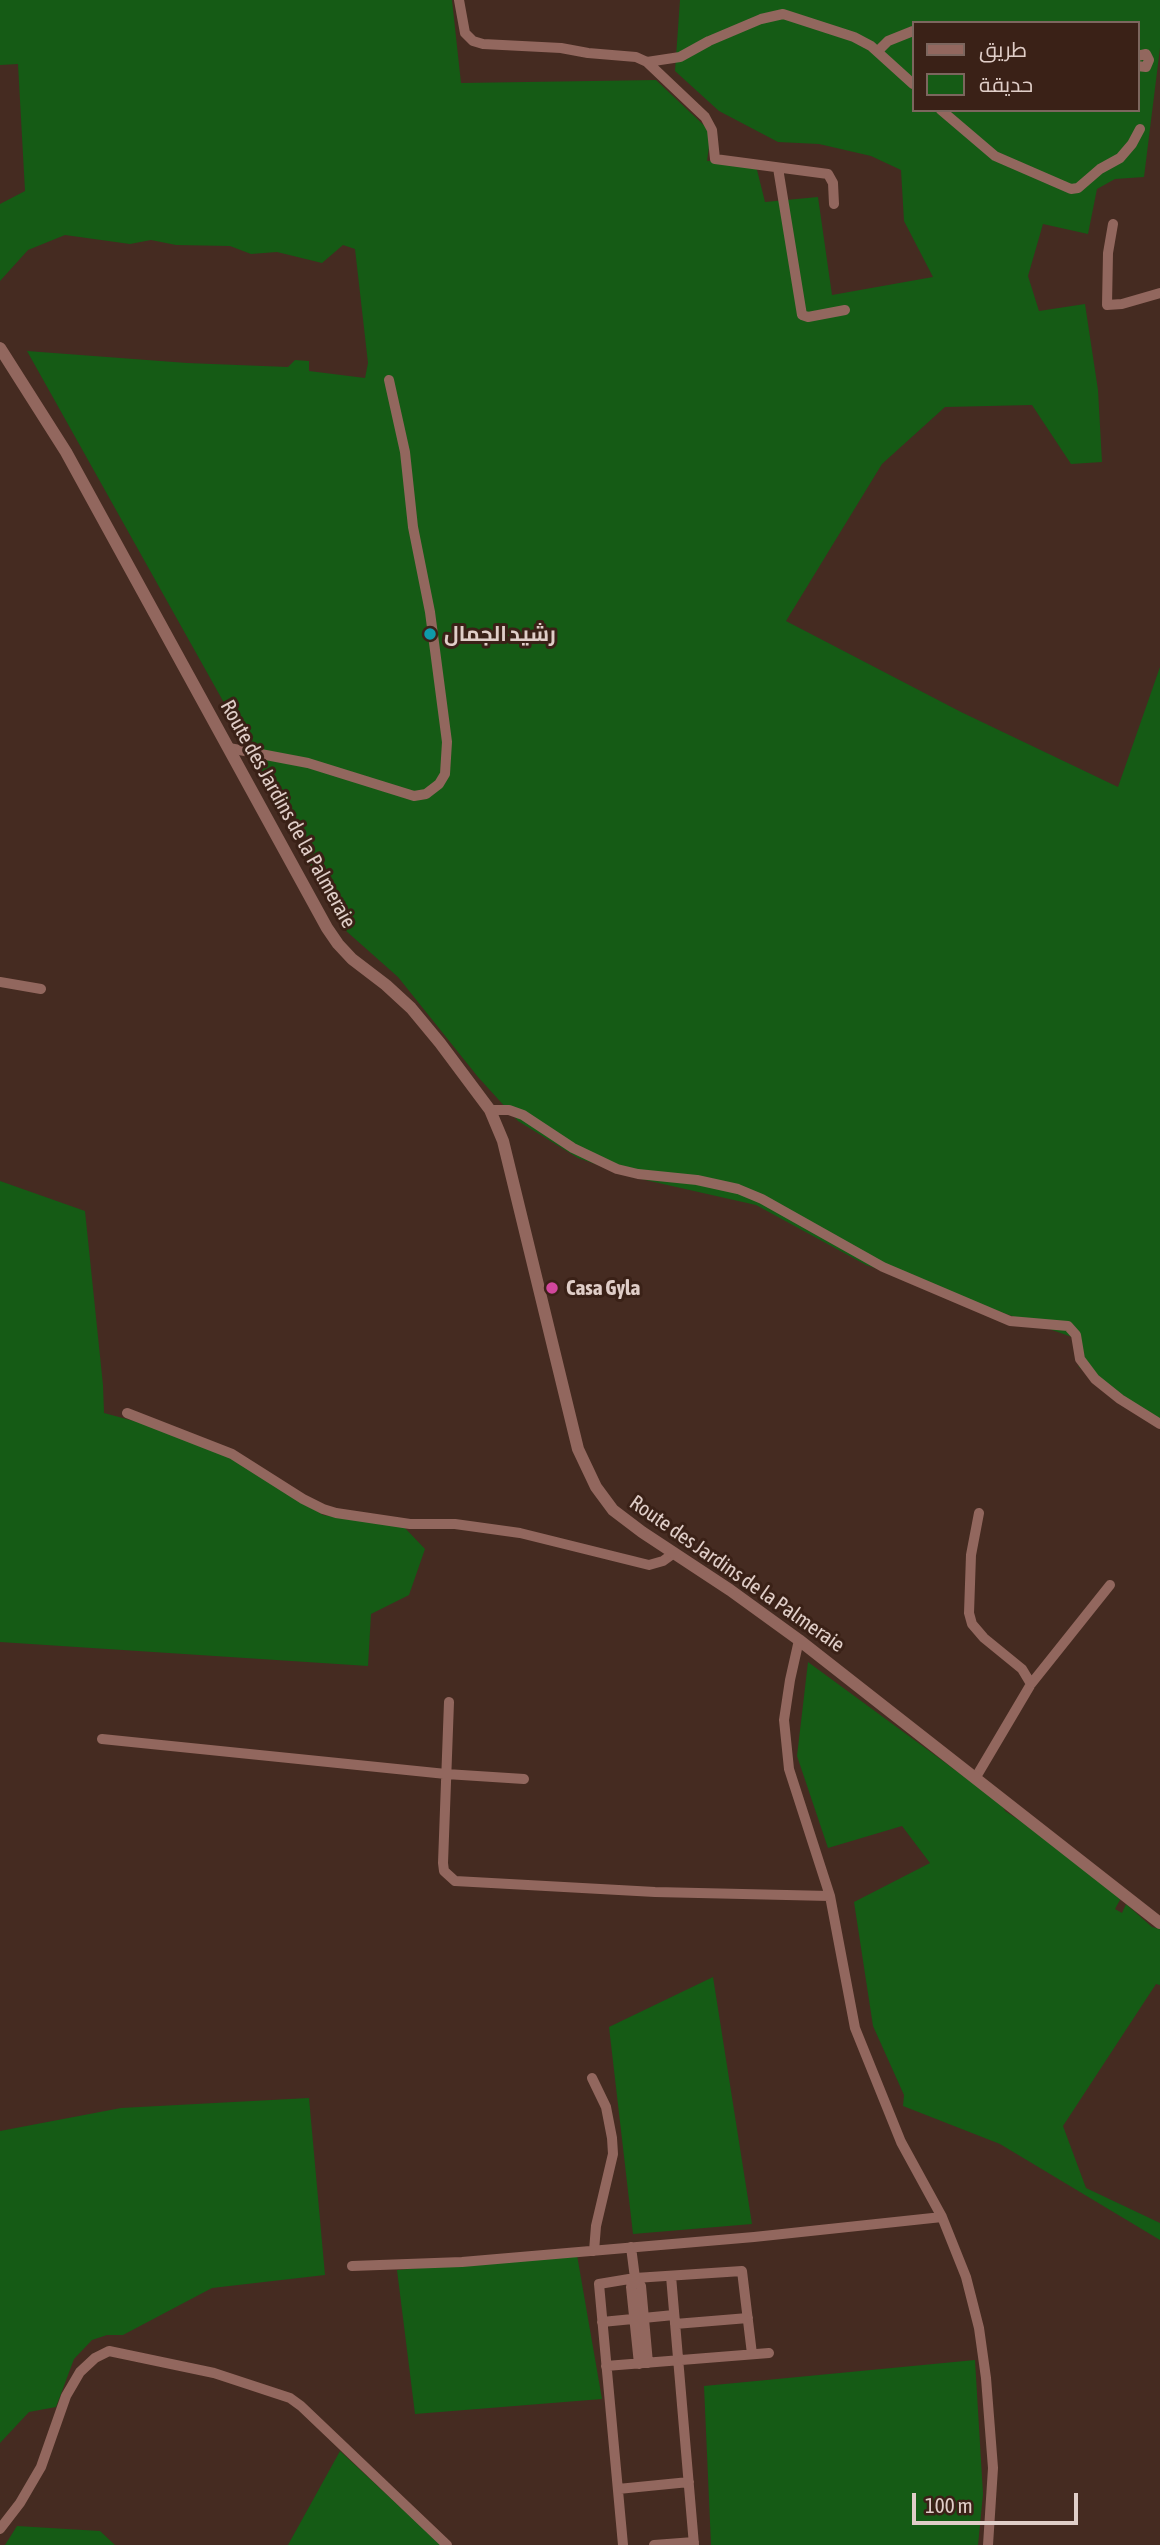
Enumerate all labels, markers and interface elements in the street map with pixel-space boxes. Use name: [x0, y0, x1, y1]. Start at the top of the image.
legend: [912, 21, 1139, 112]
text: طريق: [979, 37, 1027, 61]
text: حديقة: [979, 72, 1033, 96]
place label: رشيد الجمال: [444, 621, 556, 647]
marker: رشيد الجمال: [422, 626, 438, 642]
street label: Route des Jardins de la Palmeraie: [215, 696, 361, 932]
place label: Casa Gyla: [566, 1275, 640, 1301]
marker: Casa Gyla: [544, 1280, 560, 1296]
street label: Route des Jardins de la Palmeraie: [625, 1490, 849, 1658]
scale bar: [915, 2478, 1081, 2522]
text: 100 m: [925, 2493, 973, 2517]

